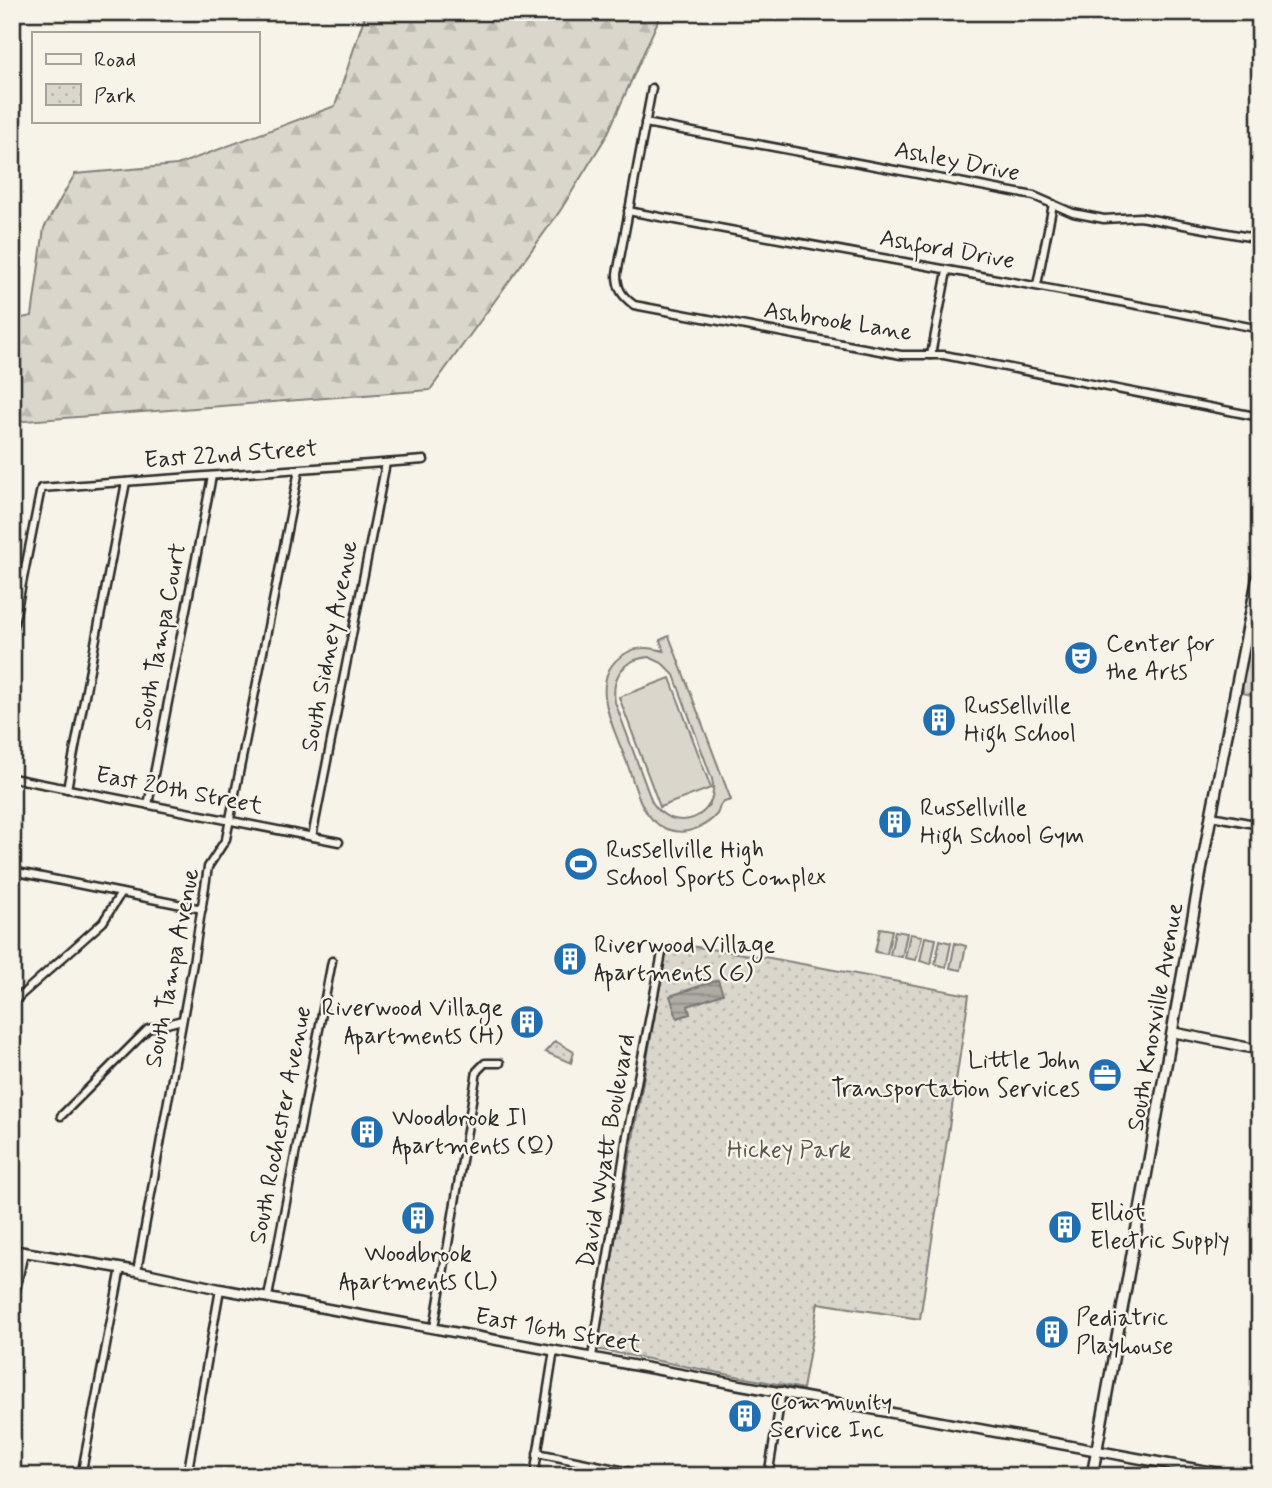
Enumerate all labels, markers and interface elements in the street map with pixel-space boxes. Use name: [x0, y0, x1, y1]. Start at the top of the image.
legend: [32, 32, 259, 122]
text: Road: [94, 46, 136, 74]
text: Park: [94, 82, 136, 110]
street label: Ashley Drive: [892, 135, 1022, 189]
street label: Ashford Drive: [877, 223, 1017, 279]
street label: Ashbrook Lane: [762, 295, 914, 349]
street label: East 22nd Street: [143, 433, 319, 477]
street label: South Sidney Avenue: [294, 538, 366, 754]
street label: South Tampa Court: [128, 541, 194, 733]
place label: Center for the Arts: [1106, 629, 1215, 688]
theatre icon: Center for the Arts: [1062, 639, 1100, 677]
place label: Russellville High School: [964, 691, 1076, 753]
building icon: Russellville High School: [920, 701, 958, 739]
street label: East 20th Street: [93, 760, 265, 822]
place label: Russellville High School Gym: [920, 793, 1084, 855]
building icon: Russellville High School Gym: [876, 803, 914, 841]
place label: Russellville High School Sports Complex: [606, 835, 826, 894]
sports icon: Russellville High School Sports Complex: [562, 845, 600, 883]
street label: South Tampa Avenue: [138, 866, 208, 1070]
street label: South Knoxville Avenue: [1121, 900, 1191, 1134]
place label: Riverwood Village Apartments (G): [594, 930, 776, 992]
building icon: Riverwood Village Apartments (G): [551, 940, 589, 978]
place label: Riverwood Village Apartments (H): [322, 993, 503, 1055]
street label: South Rochester Avenue: [243, 1003, 319, 1247]
building icon: Riverwood Village Apartments (H): [508, 1003, 546, 1041]
street label: David Wyatt Boulevard: [571, 1032, 643, 1270]
place label: Little John Transportation Services: [831, 1046, 1080, 1105]
office icon: Little John Transportation Services: [1086, 1056, 1124, 1094]
place label: Woodbrook II Apartments (Q): [392, 1103, 553, 1165]
building icon: Woodbrook II Apartments (Q): [348, 1113, 386, 1151]
park label: Hickey Park: [727, 1135, 851, 1166]
place label: Elliot Electric Supply: [1090, 1198, 1230, 1257]
building icon: Woodbrook Apartments (L): [399, 1199, 437, 1237]
building icon: Elliot Electric Supply: [1046, 1208, 1084, 1246]
place label: Woodbrook Apartments (L): [339, 1239, 497, 1301]
street label: East 16th Street: [472, 1301, 644, 1361]
place label: Pediatric Playhouse: [1076, 1303, 1173, 1362]
building icon: Pediatric Playhouse: [1033, 1313, 1071, 1351]
place label: Community Service Inc: [770, 1387, 892, 1446]
building icon: Community Service Inc: [726, 1397, 764, 1435]

